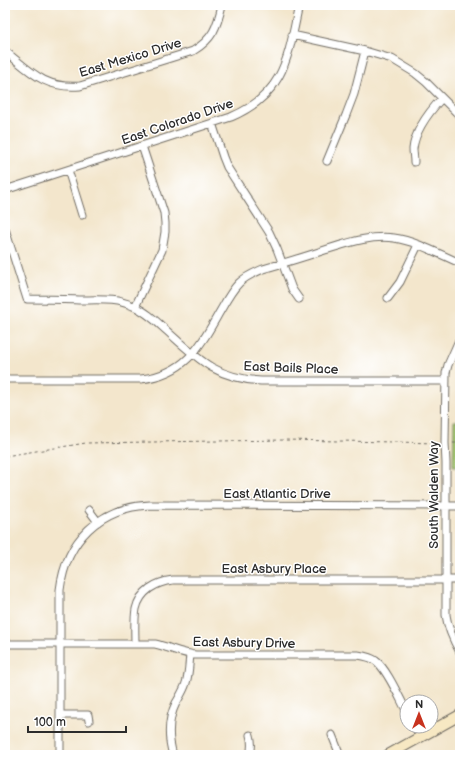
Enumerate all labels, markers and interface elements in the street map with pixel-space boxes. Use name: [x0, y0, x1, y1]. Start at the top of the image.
street label: East Mexico Drive: [77, 35, 184, 81]
street label: East Colorado Drive: [119, 95, 236, 149]
street label: East Bails Place: [243, 358, 339, 378]
street label: South Walden Way: [426, 441, 442, 549]
street label: East Atlantic Drive: [223, 486, 331, 502]
street label: East Asbury Place: [221, 561, 327, 577]
street label: East Asbury Drive: [193, 634, 296, 652]
north arrow: [399, 694, 439, 734]
text: N: [415, 698, 423, 711]
scale bar: [28, 708, 126, 734]
text: 100 m: [34, 715, 66, 730]

